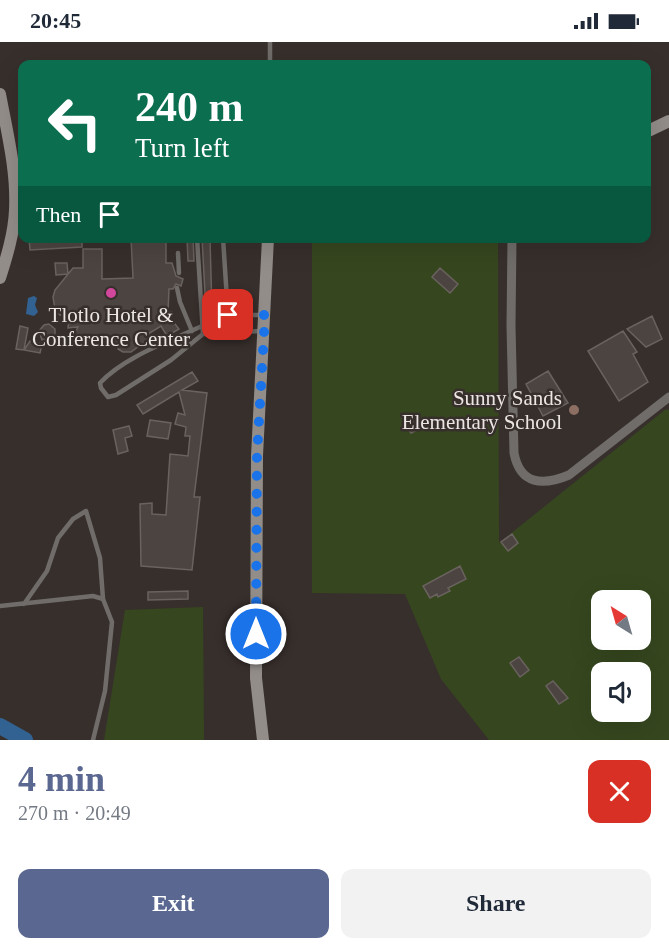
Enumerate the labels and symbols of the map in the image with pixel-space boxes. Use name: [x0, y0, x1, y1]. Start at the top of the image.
marker: Tlotlo Hotel & Conference Center: [104, 286, 118, 300]
pin: [202, 289, 253, 340]
place label: Tlotlo Hotel & Conference Center: [32, 303, 190, 351]
place label: Sunny Sands Elementary School: [402, 386, 562, 434]
marker: Sunny Sands Elementary School: [567, 403, 581, 417]
north arrow: [591, 590, 651, 650]
position arrow: [224, 602, 288, 666]

